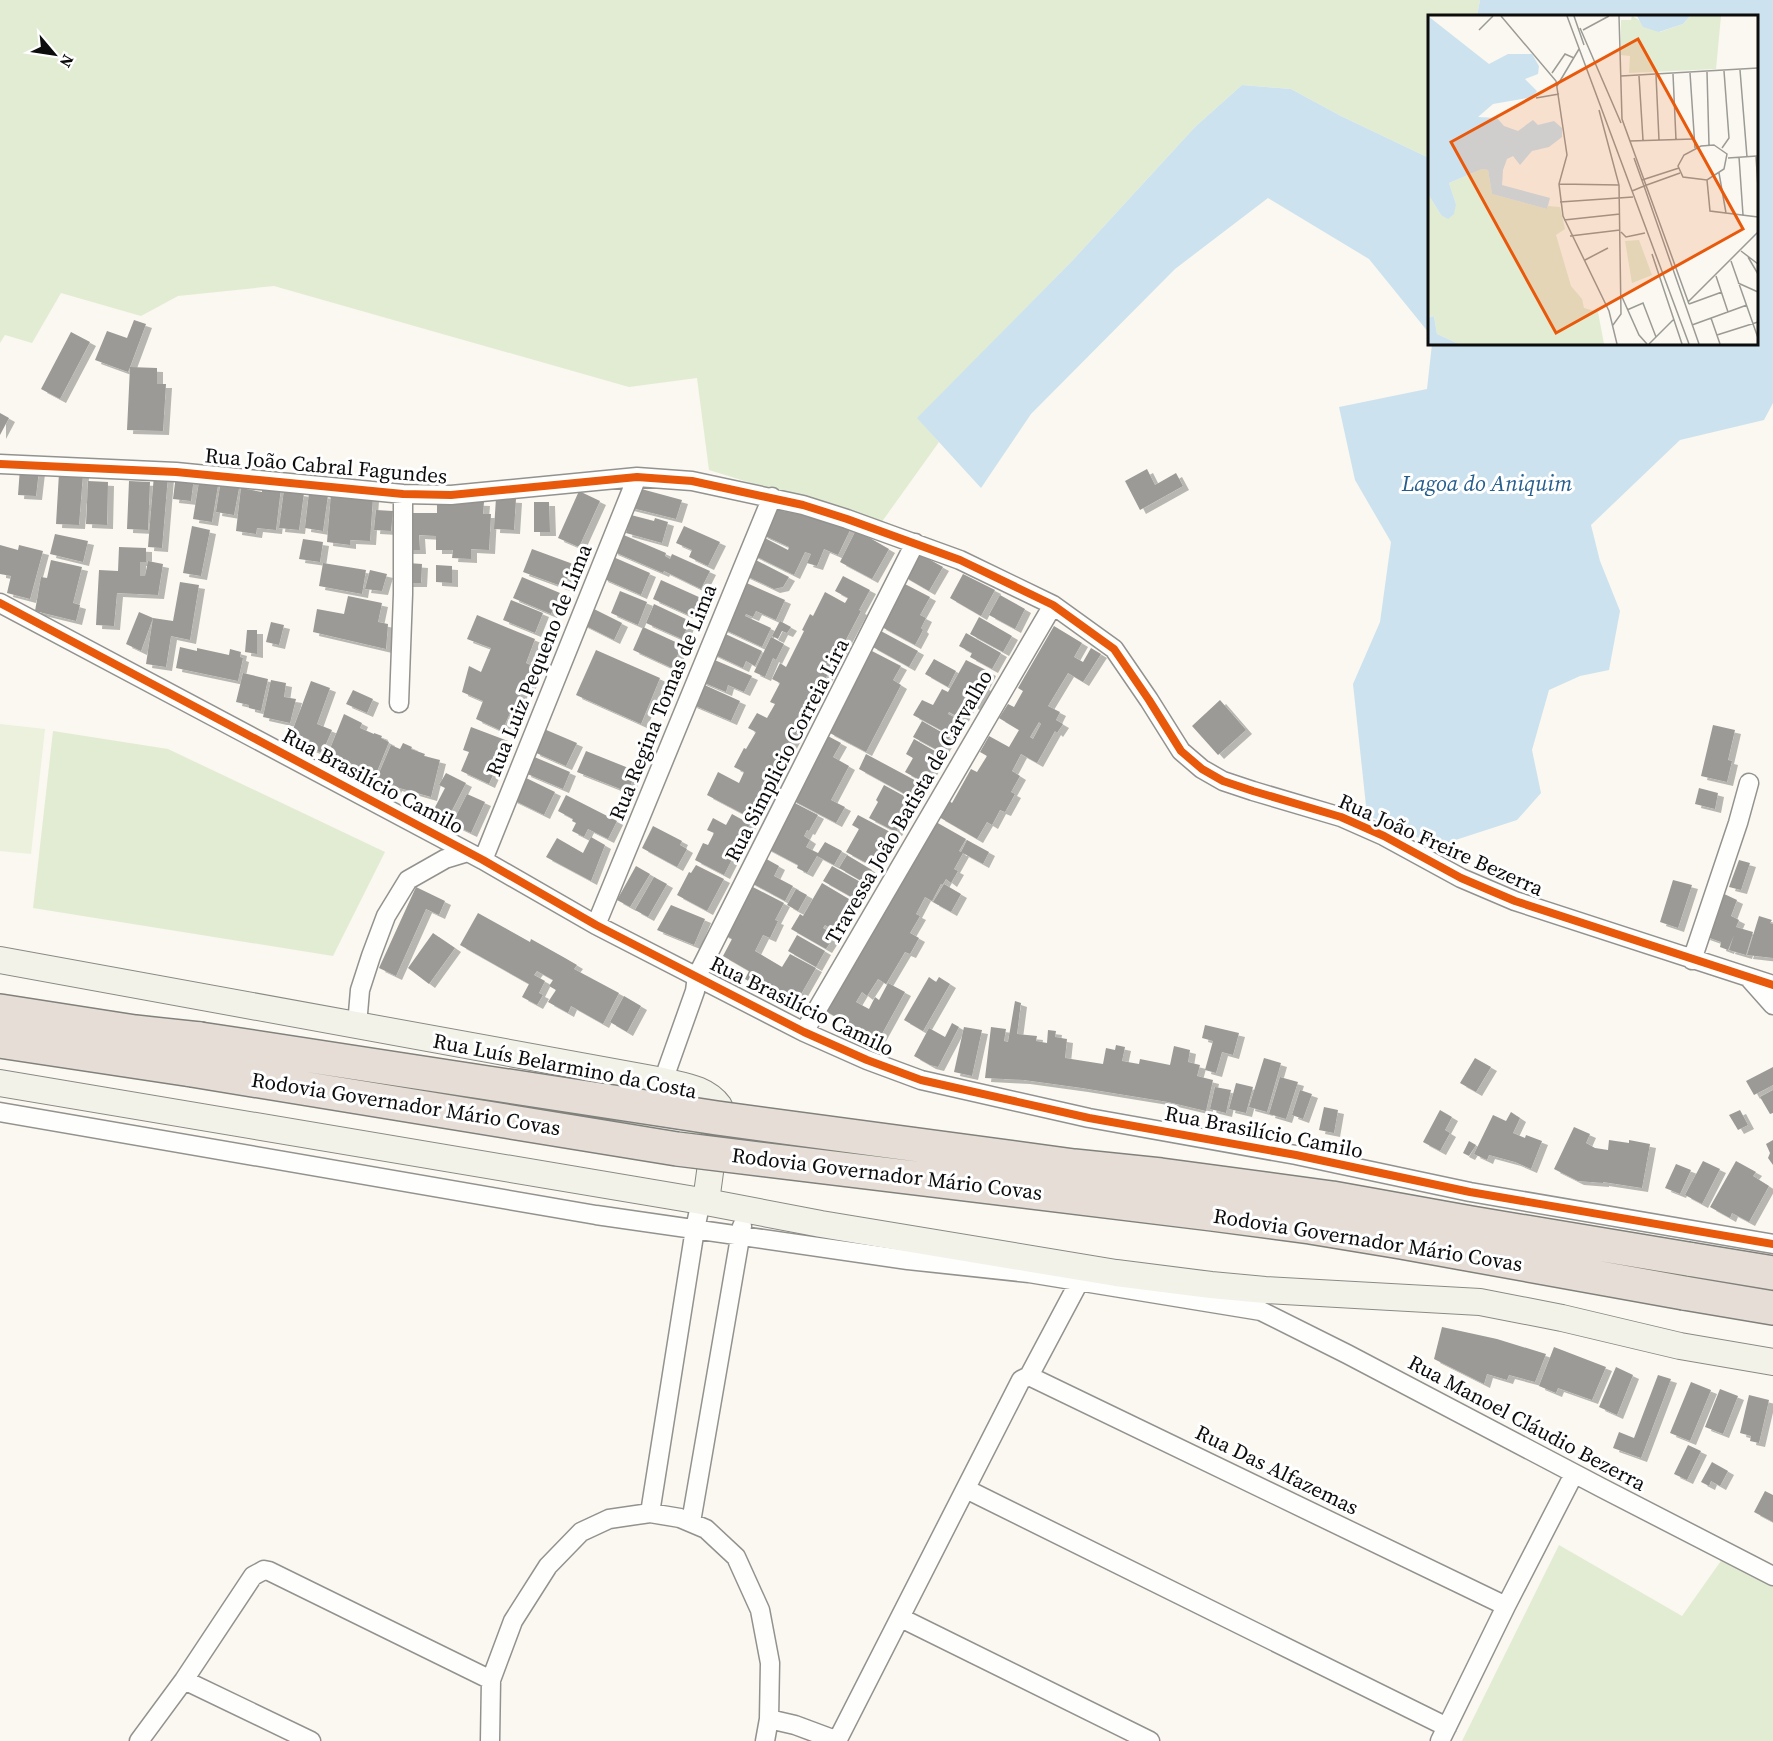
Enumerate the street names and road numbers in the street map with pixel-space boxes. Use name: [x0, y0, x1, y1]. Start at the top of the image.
street label: Rua João Cabral Fagundes: [204, 440, 448, 491]
street label: Rua Luiz Pequeno de Lima: [479, 539, 599, 780]
street label: Rua Regina Tomas de Lima: [602, 579, 723, 824]
street label: Rua Simplicio Correia Lira: [717, 633, 856, 867]
street label: Travessa João Batista de Carvalho: [818, 664, 999, 949]
street label: Rua Brasilício Camilo: [277, 720, 469, 841]
street label: Rua João Freire Bezerra: [1334, 786, 1549, 903]
street label: Rua Brasilício Camilo: [705, 948, 899, 1063]
street label: Rua Luís Belarmino da Costa: [431, 1026, 700, 1105]
street label: Rodovia Governador Mário Covas: [249, 1065, 563, 1142]
street label: Rua Brasilício Camilo: [1162, 1098, 1366, 1165]
street label: Rodovia Governador Mário Covas: [730, 1140, 1044, 1207]
street label: Rodovia Governador Mário Covas: [1211, 1201, 1525, 1278]
street label: Rua Manoel Cláudio Bezerra: [1403, 1347, 1651, 1498]
street label: Rua Das Alfazemas: [1191, 1417, 1364, 1522]

